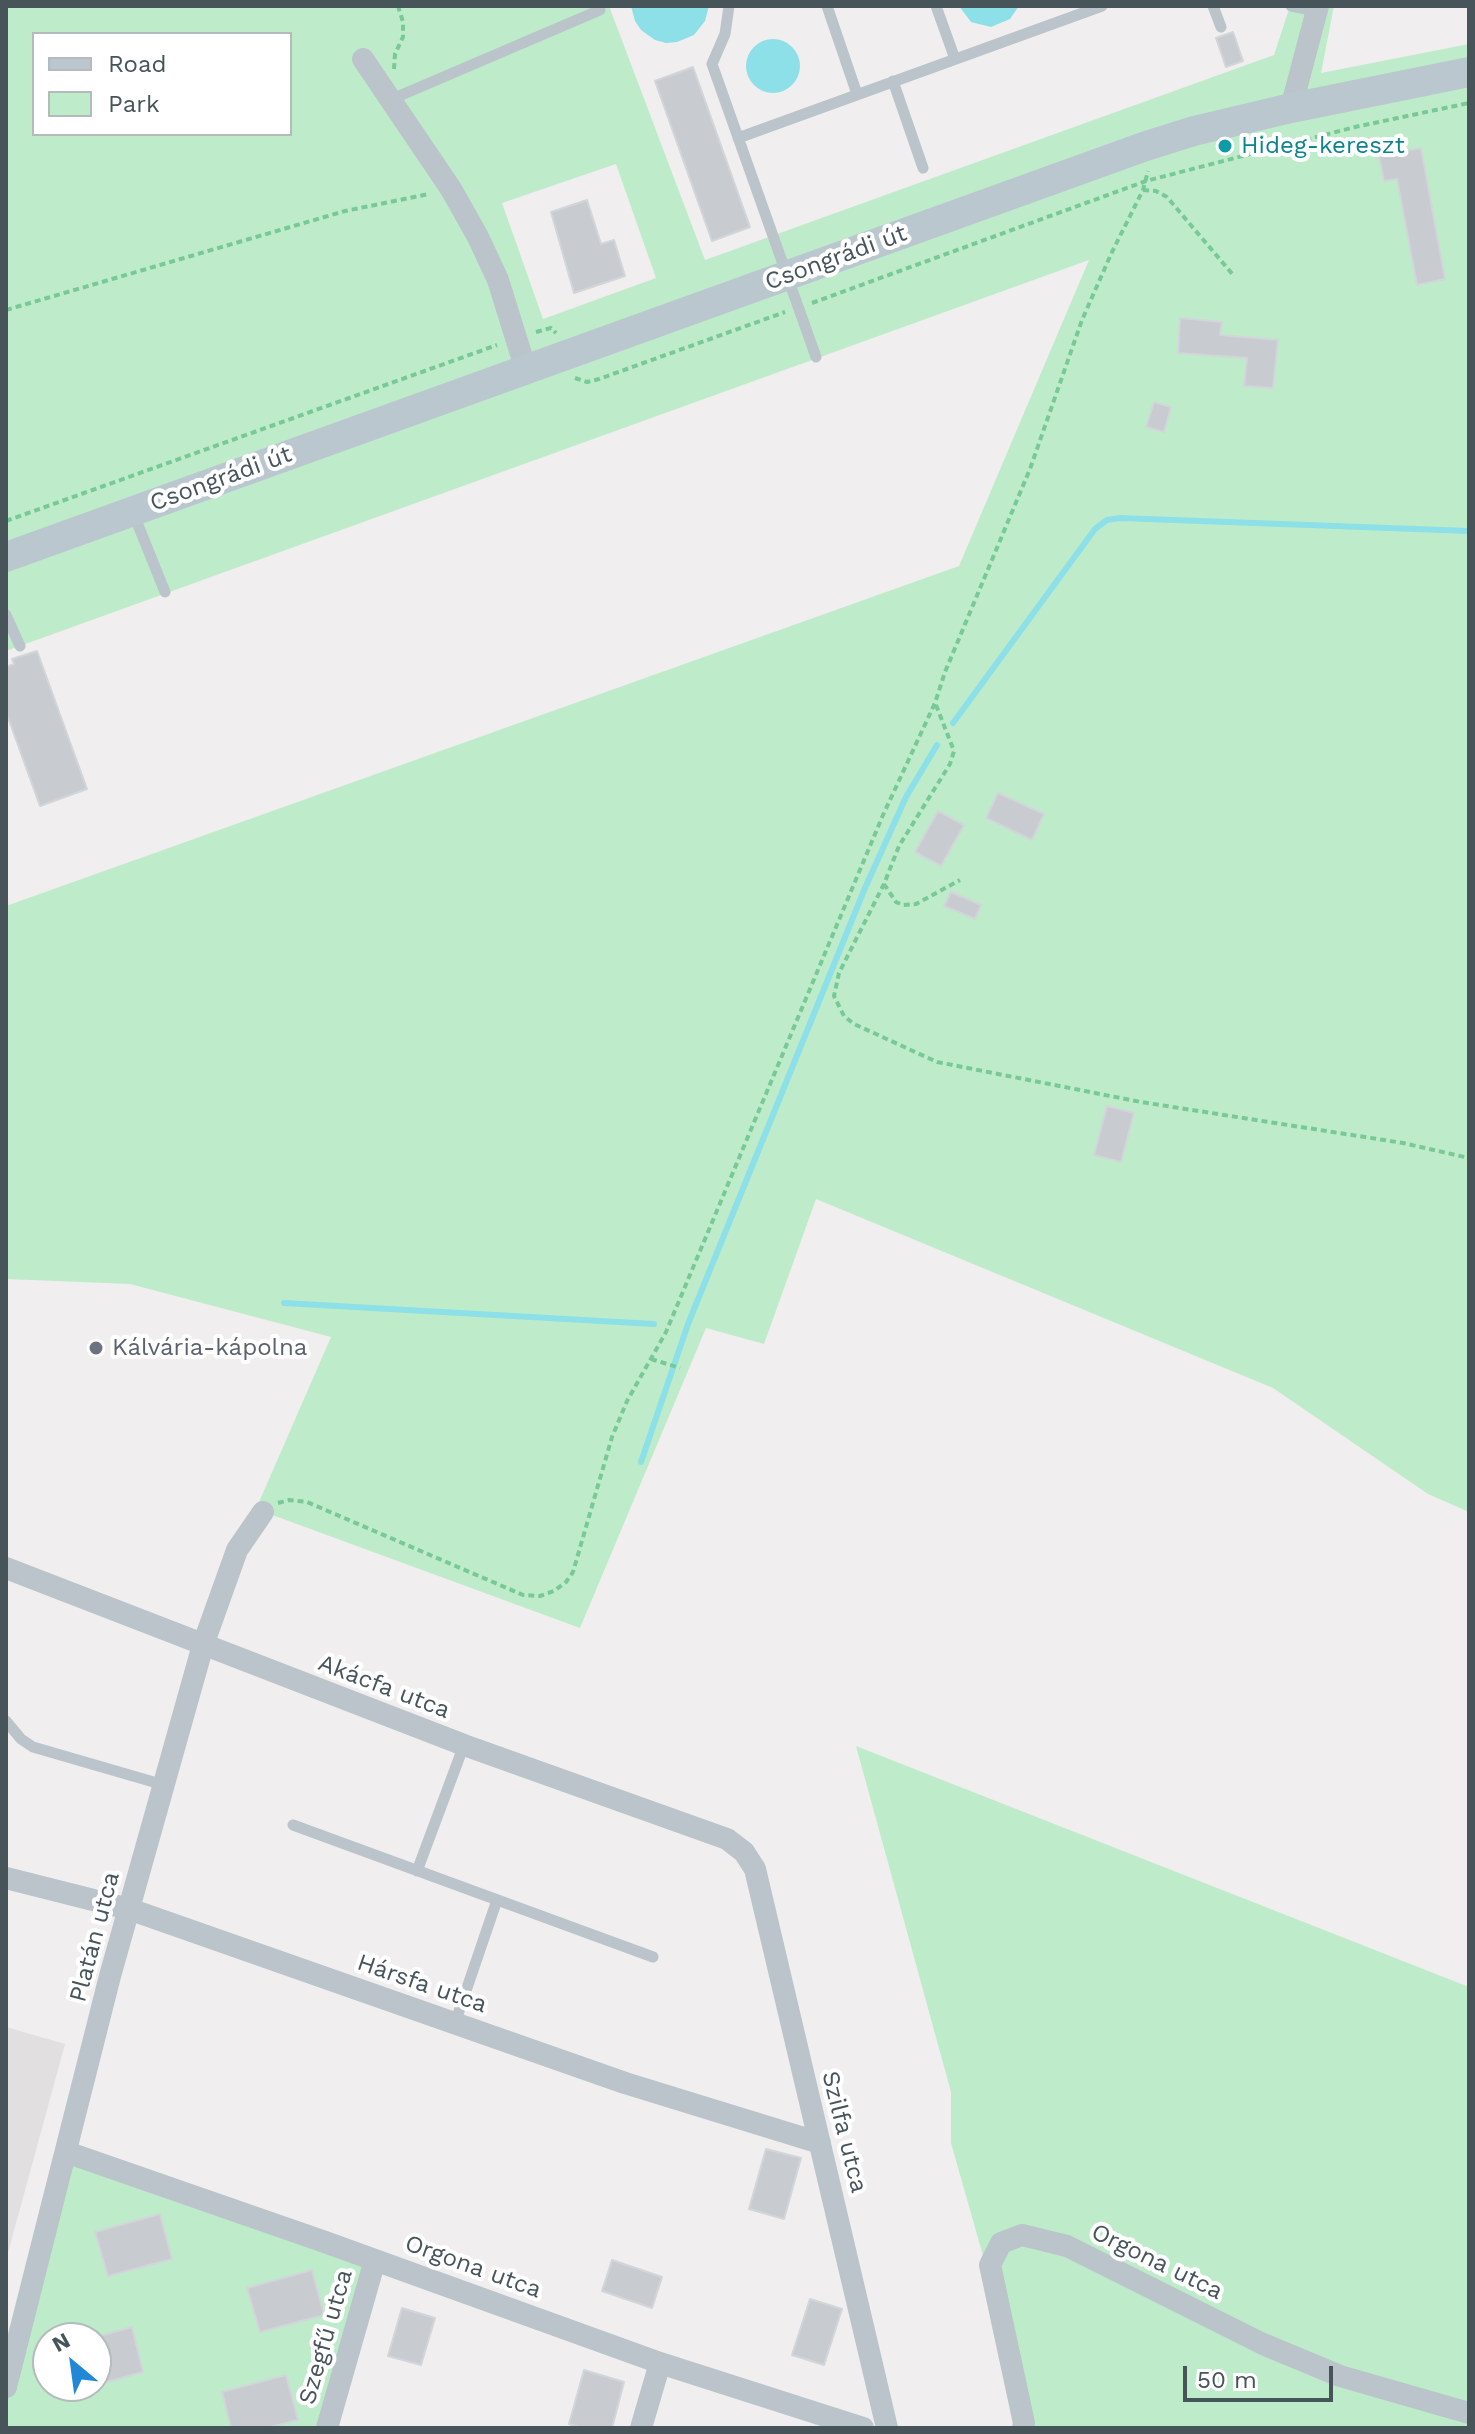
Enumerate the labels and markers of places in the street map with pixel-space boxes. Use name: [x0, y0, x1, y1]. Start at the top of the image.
place label: Hideg-kereszt: [1241, 132, 1405, 160]
marker: Hideg-kereszt: [1216, 137, 1234, 155]
place label: Kálvária-kápolna: [112, 1334, 307, 1362]
marker: Kálvária-kápolna: [87, 1339, 105, 1357]

